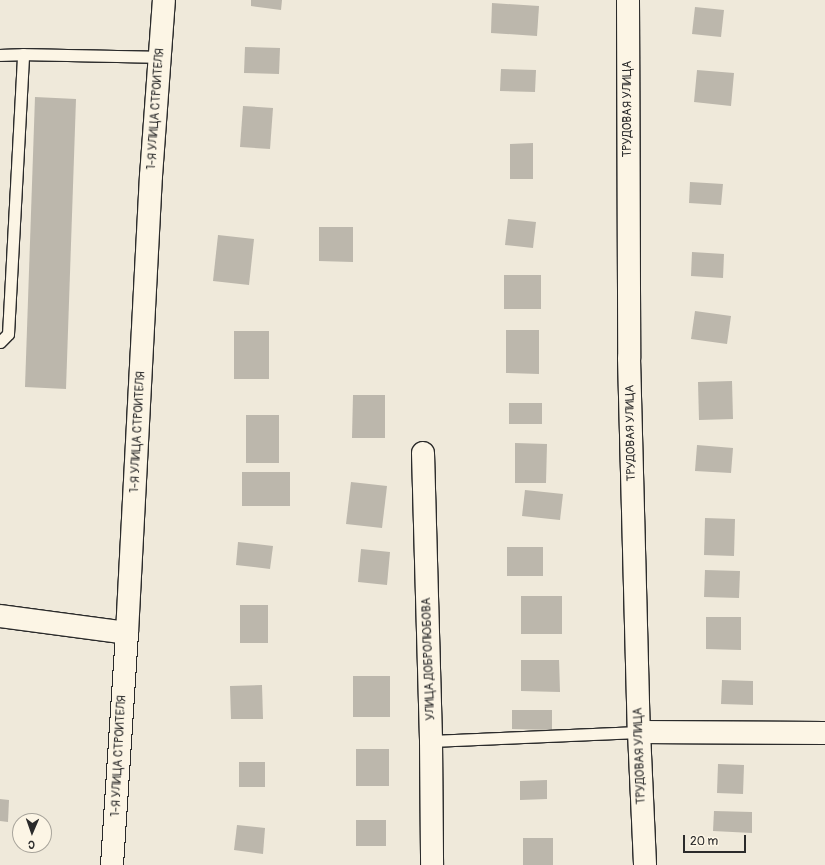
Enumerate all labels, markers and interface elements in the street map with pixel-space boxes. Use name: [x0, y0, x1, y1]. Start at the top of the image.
street label: 1-Я УЛИЦА СТРОИТЕЛЯ: [145, 48, 167, 170]
street label: ТРУДОВАЯ УЛИЦА: [621, 61, 635, 157]
street label: 1-Я УЛИЦА СТРОИТЕЛЯ: [128, 371, 148, 493]
street label: ТРУДОВАЯ УЛИЦА: [623, 385, 639, 481]
street label: УЛИЦА ДОБРОЛЮБОВА: [420, 597, 438, 721]
street label: 1-Я УЛИЦА СТРОИТЕЛЯ: [109, 695, 129, 817]
street label: ТРУДОВАЯ УЛИЦА: [631, 707, 649, 805]
north arrow: [12, 813, 52, 853]
scale bar: [685, 827, 748, 853]
text: 20 m: [690, 834, 718, 849]
text: С: [28, 838, 35, 851]

